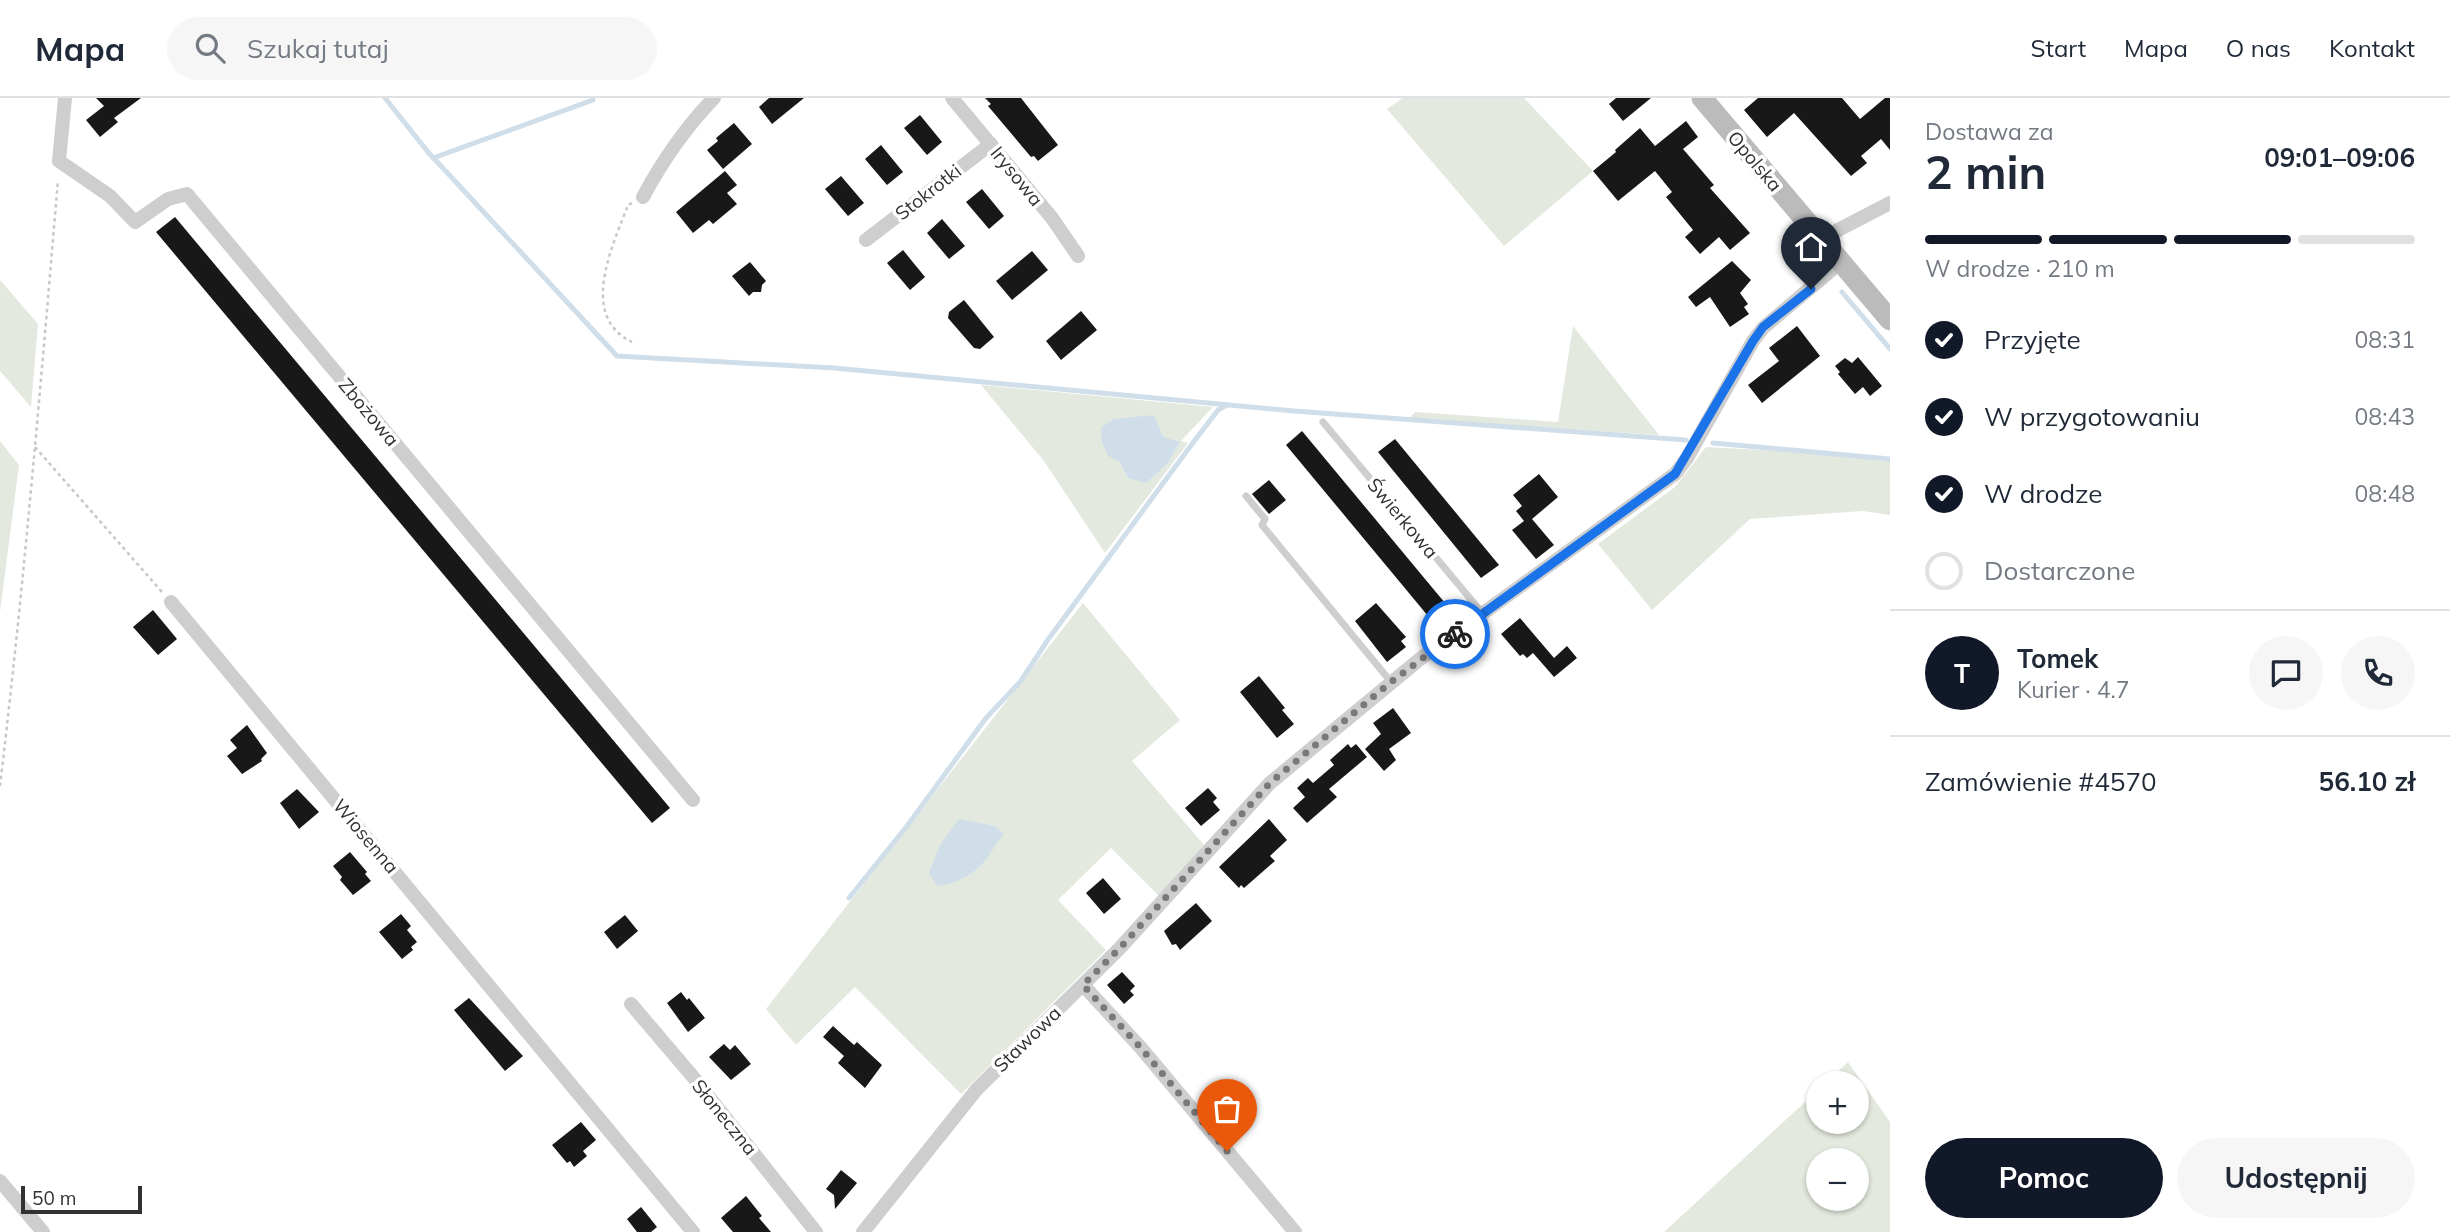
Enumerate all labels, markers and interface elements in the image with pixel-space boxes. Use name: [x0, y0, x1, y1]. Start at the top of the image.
search box: [167, 17, 657, 80]
text: Mapa: [35, 28, 125, 69]
icon: search: [191, 29, 229, 67]
text: Szukaj tutaj: [247, 32, 389, 65]
text: Start: [2031, 33, 2086, 63]
text: Mapa: [2124, 33, 2188, 63]
text: O nas: [2226, 33, 2291, 63]
text: Kontakt: [2329, 33, 2415, 63]
text: Dostawa za: [1925, 117, 2054, 146]
street label: Opolska: [1723, 126, 1787, 196]
street label: Irysowa: [986, 141, 1048, 211]
text: 09:01–09:06: [2264, 141, 2415, 174]
text: 2 min: [1925, 143, 2046, 201]
street label: Stokrotki: [890, 159, 966, 225]
pin: [1781, 217, 1841, 289]
icon: home: [1792, 228, 1830, 266]
text: W drodze · 210 m: [1925, 254, 2115, 283]
icon: check: [1925, 321, 1963, 359]
text: Przyjęte: [1984, 323, 2081, 356]
text: 08:31: [2355, 325, 2415, 354]
street label: Zbożowa: [334, 373, 404, 451]
icon: check: [1925, 398, 1963, 436]
text: W przygotowaniu: [1984, 400, 2200, 433]
text: 08:43: [2355, 402, 2415, 431]
street label: Świerkowa: [1362, 473, 1444, 563]
icon: check: [1925, 475, 1963, 513]
text: W drodze: [1984, 477, 2102, 510]
text: 08:48: [2355, 479, 2415, 508]
text: Dostarczone: [1984, 554, 2135, 587]
courier: [1420, 599, 1490, 669]
icon: bike: [1436, 615, 1474, 653]
button: chat: [2249, 636, 2323, 710]
button: phone: [2341, 636, 2415, 710]
text: Tomek: [2017, 642, 2098, 675]
text: T: [1954, 657, 1970, 690]
text: Kurier · 4.7: [2017, 675, 2129, 704]
text: Zamówienie #4570: [1925, 765, 2157, 798]
text: 56.10 zł: [2319, 765, 2415, 798]
street label: Wiosenna: [328, 794, 404, 878]
street label: Stawowa: [988, 1001, 1066, 1077]
map controls: [1806, 1071, 1869, 1211]
button: +: [1806, 1071, 1869, 1134]
street label: Słoneczna: [687, 1074, 763, 1160]
pin: [1197, 1079, 1257, 1151]
icon: bag: [1208, 1090, 1246, 1128]
button: Pomoc: [1925, 1138, 2163, 1218]
button: Udostępnij: [2177, 1138, 2415, 1218]
button: −: [1806, 1148, 1869, 1211]
scale bar: [21, 1183, 142, 1215]
text: 50 m: [32, 1186, 76, 1210]

